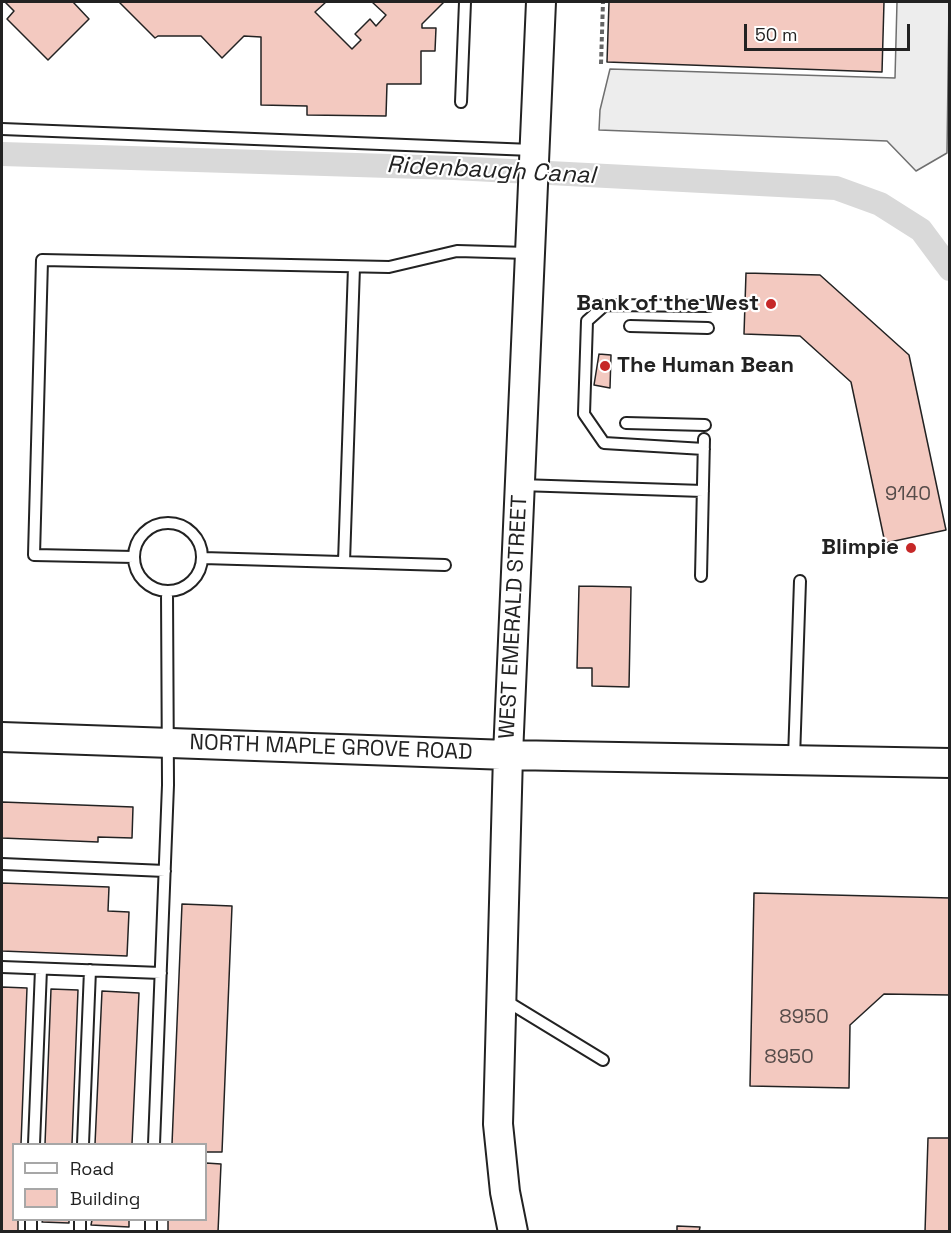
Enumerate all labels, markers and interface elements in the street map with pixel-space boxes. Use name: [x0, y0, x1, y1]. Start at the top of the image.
scale bar: [747, 12, 914, 50]
text: 50 m: [755, 23, 797, 46]
water label: Ridenbaugh Canal: [386, 151, 596, 191]
place label: Bank of the West: [576, 291, 759, 317]
marker: Bank of the West: [764, 297, 778, 311]
place label: The Human Bean: [617, 353, 794, 379]
marker: The Human Bean: [598, 359, 612, 373]
house number: 9140: [885, 483, 931, 507]
street label: WEST EMERALD STREET: [494, 494, 534, 740]
place label: Blimpie: [821, 535, 899, 561]
marker: Blimpie: [904, 541, 918, 555]
street label: NORTH MAPLE GROVE ROAD: [189, 730, 473, 766]
house number: 8950: [779, 1006, 829, 1030]
house number: 8950: [764, 1046, 814, 1070]
legend: [12, 1143, 207, 1221]
text: Road: [70, 1157, 114, 1180]
text: Building: [70, 1187, 140, 1210]

